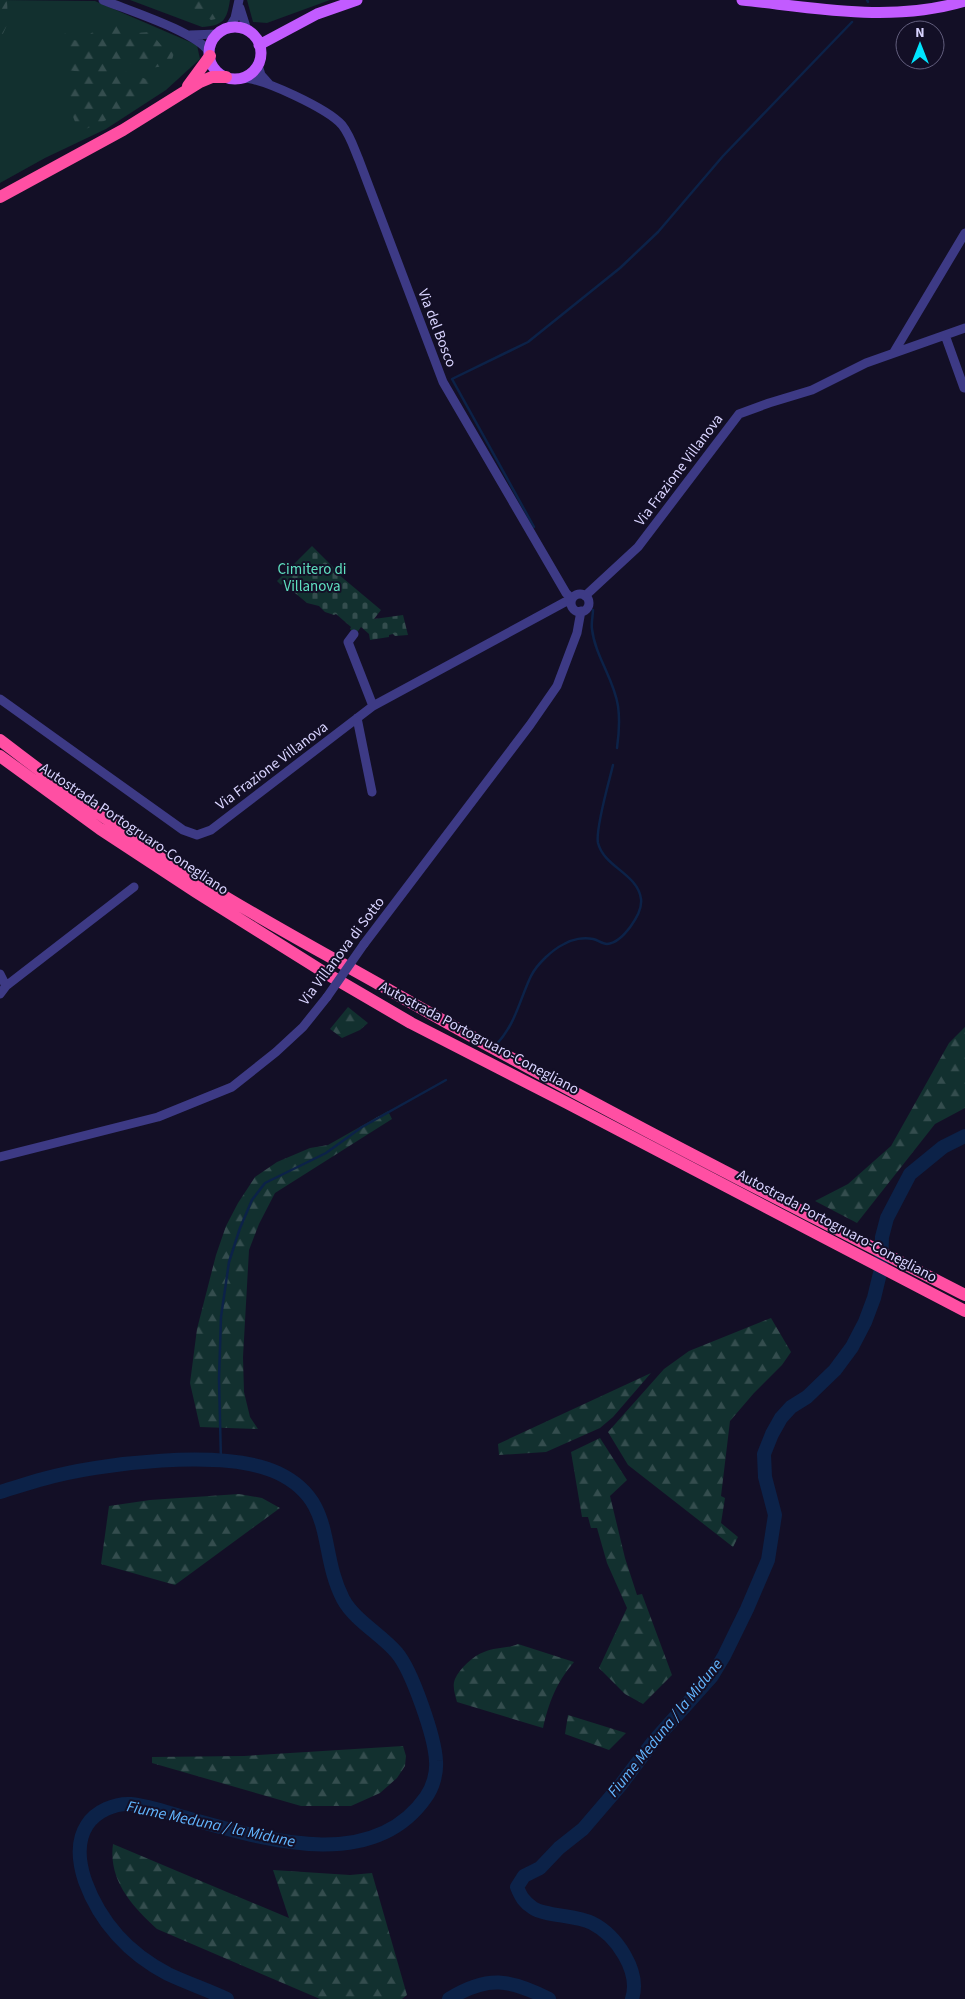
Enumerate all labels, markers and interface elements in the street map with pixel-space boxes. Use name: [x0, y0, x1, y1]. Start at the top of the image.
north arrow: [895, 20, 945, 70]
text: N: [915, 23, 925, 43]
street label: Via del Bosco: [412, 286, 462, 370]
street label: Via Frazione Villanova: [630, 410, 728, 530]
park label: Cimitero di Villanova: [278, 559, 346, 597]
street label: Via Frazione Villanova: [212, 717, 332, 815]
street label: Autostrada Portogruaro-Conegliano: [35, 758, 233, 900]
street label: Via Villanova di Sotto: [294, 892, 390, 1010]
street label: Autostrada Portogruaro-Conegliano: [375, 976, 583, 1100]
street label: Autostrada Portogruaro-Conegliano: [733, 1164, 941, 1288]
water label: Fiume Meduna / la Midune: [602, 1654, 728, 1802]
water label: Fiume Meduna / la Midune: [125, 1795, 298, 1853]

